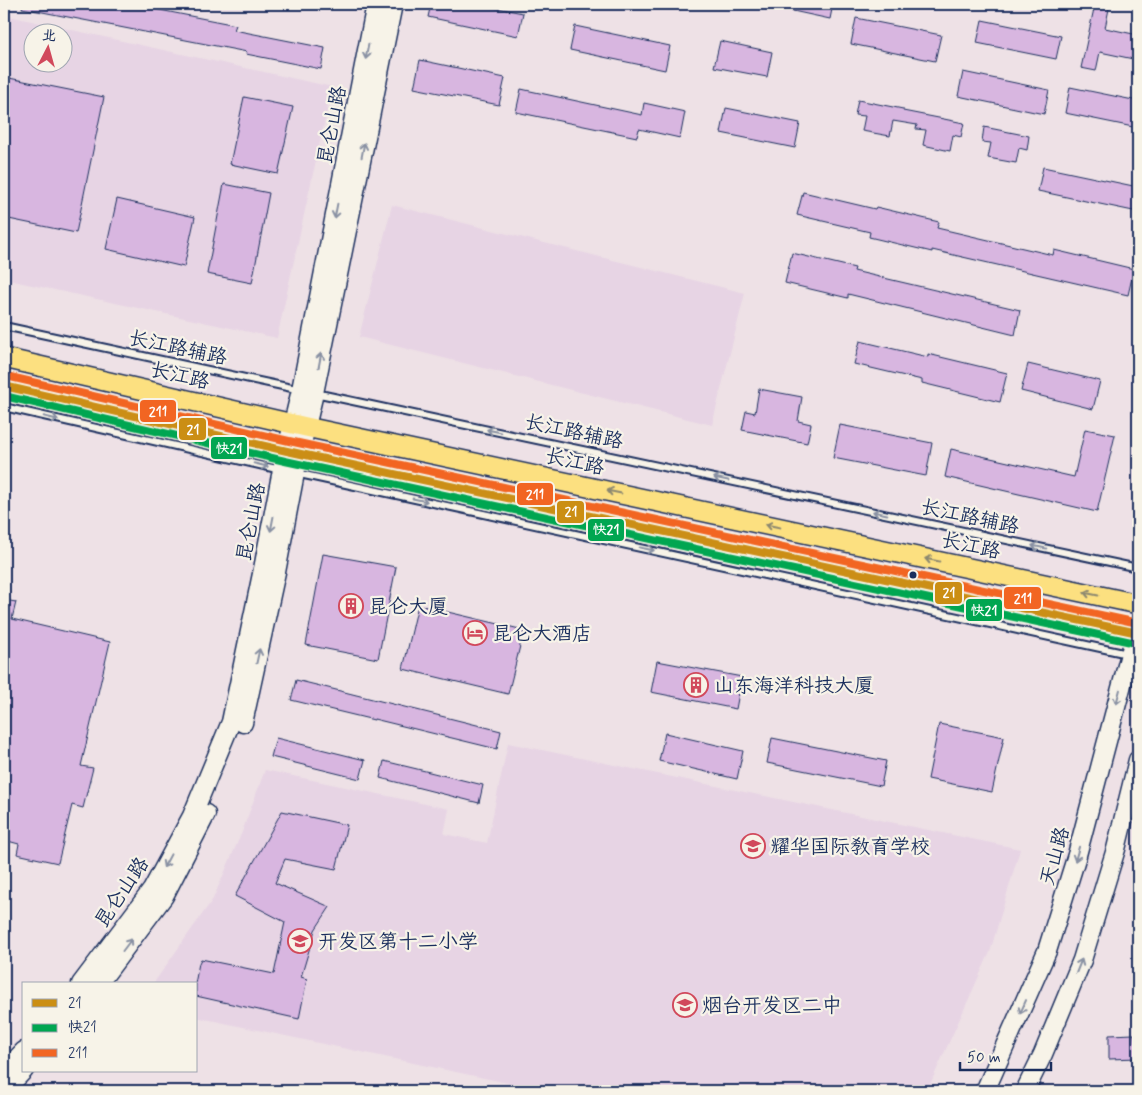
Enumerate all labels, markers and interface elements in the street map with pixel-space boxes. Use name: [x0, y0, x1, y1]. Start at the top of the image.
north arrow: [22, 22, 72, 72]
text: 北: [41, 26, 57, 46]
one-way arrow: [362, 43, 371, 59]
street label: 昆仑山路: [312, 82, 354, 167]
one-way arrow: [359, 142, 368, 158]
one-way arrow: [331, 203, 340, 219]
street label: 长江路辅路: [126, 325, 230, 372]
one-way arrow: [316, 353, 325, 369]
street label: 长江路: [147, 357, 213, 397]
line badge: 211: [139, 399, 177, 423]
text: 211: [149, 403, 167, 421]
street label: 长江路辅路: [522, 409, 626, 456]
one-way arrow: [43, 414, 59, 423]
line badge: 21: [178, 417, 207, 441]
text: 21: [187, 421, 199, 439]
one-way arrow: [486, 426, 502, 435]
line badge: 快21: [210, 436, 248, 460]
text: 快21: [216, 440, 242, 458]
street label: 长江路: [543, 443, 608, 482]
one-way arrow: [253, 461, 269, 470]
one-way arrow: [714, 474, 730, 484]
street label: 昆仑山路: [231, 479, 273, 564]
line badge: 211: [516, 482, 554, 506]
text: 211: [526, 486, 544, 504]
one-way arrow: [606, 487, 622, 496]
street label: 长江路辅路: [918, 494, 1022, 541]
one-way arrow: [411, 496, 427, 505]
line badge: 21: [556, 500, 585, 524]
text: 21: [565, 503, 577, 521]
one-way arrow: [873, 508, 889, 517]
one-way arrow: [266, 516, 276, 532]
line badge: 快21: [587, 518, 625, 542]
text: 快21: [593, 521, 619, 539]
one-way arrow: [765, 521, 781, 530]
street label: 长江路: [939, 527, 1004, 566]
one-way arrow: [1032, 542, 1048, 551]
one-way arrow: [639, 545, 655, 554]
one-way arrow: [924, 555, 940, 564]
unlabelled marker: [908, 570, 918, 580]
line badge: 21: [934, 581, 963, 605]
text: 21: [943, 584, 955, 602]
line badge: 211: [1003, 586, 1042, 610]
one-way arrow: [1083, 588, 1099, 598]
text: 211: [1014, 590, 1032, 608]
building icon: 昆仑大厦: [338, 593, 364, 619]
place label: 昆仑大厦: [368, 594, 448, 621]
line badge: 快21: [965, 598, 1003, 622]
text: 快21: [971, 602, 997, 620]
hotel icon: 昆仑大酒店: [462, 620, 488, 646]
place label: 昆仑大酒店: [492, 621, 592, 648]
one-way arrow: [254, 649, 263, 665]
building icon: 山东海洋科技大厦: [683, 672, 709, 698]
place label: 山东海洋科技大厦: [714, 673, 874, 700]
one-way arrow: [1113, 688, 1123, 704]
street label: 天山路: [1034, 823, 1077, 889]
school or university icon: 耀华国际教育学校: [740, 833, 766, 859]
place label: 耀华国际教育学校: [770, 834, 930, 861]
one-way arrow: [1072, 845, 1082, 861]
street label: 昆仑山路: [89, 851, 156, 934]
one-way arrow: [162, 854, 172, 869]
school or university icon: 开发区第十二小学: [287, 928, 313, 954]
place label: 开发区第十二小学: [318, 929, 478, 956]
one-way arrow: [122, 938, 132, 952]
one-way arrow: [1075, 959, 1084, 974]
legend: [22, 982, 198, 1072]
school or university icon: 烟台开发区二中: [672, 992, 698, 1018]
place label: 烟台开发区二中: [702, 993, 842, 1020]
text: 21: [68, 994, 82, 1014]
one-way arrow: [1017, 999, 1027, 1014]
text: 快21: [68, 1018, 97, 1038]
scale bar: [960, 1040, 1051, 1072]
text: 211: [68, 1044, 88, 1064]
text: 50 m: [967, 1048, 1001, 1068]

